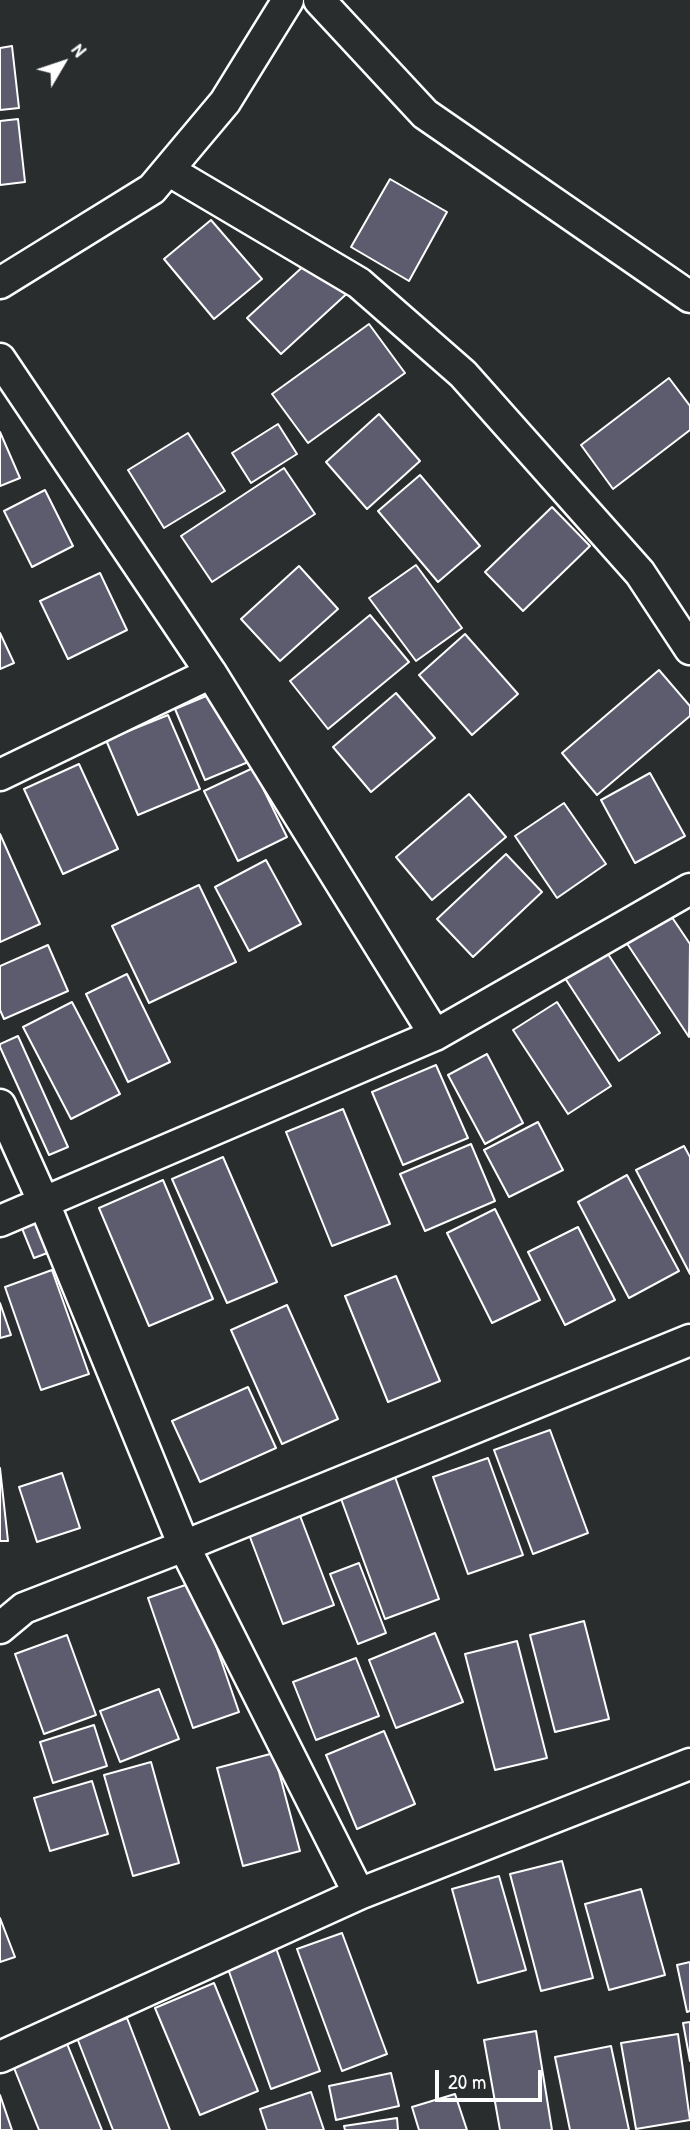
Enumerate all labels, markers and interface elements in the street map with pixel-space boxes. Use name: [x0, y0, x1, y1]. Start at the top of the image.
north arrow: [28, 28, 98, 98]
text: N: [66, 38, 93, 62]
scale bar: [438, 2056, 545, 2100]
text: 20 m: [448, 2067, 486, 2096]

